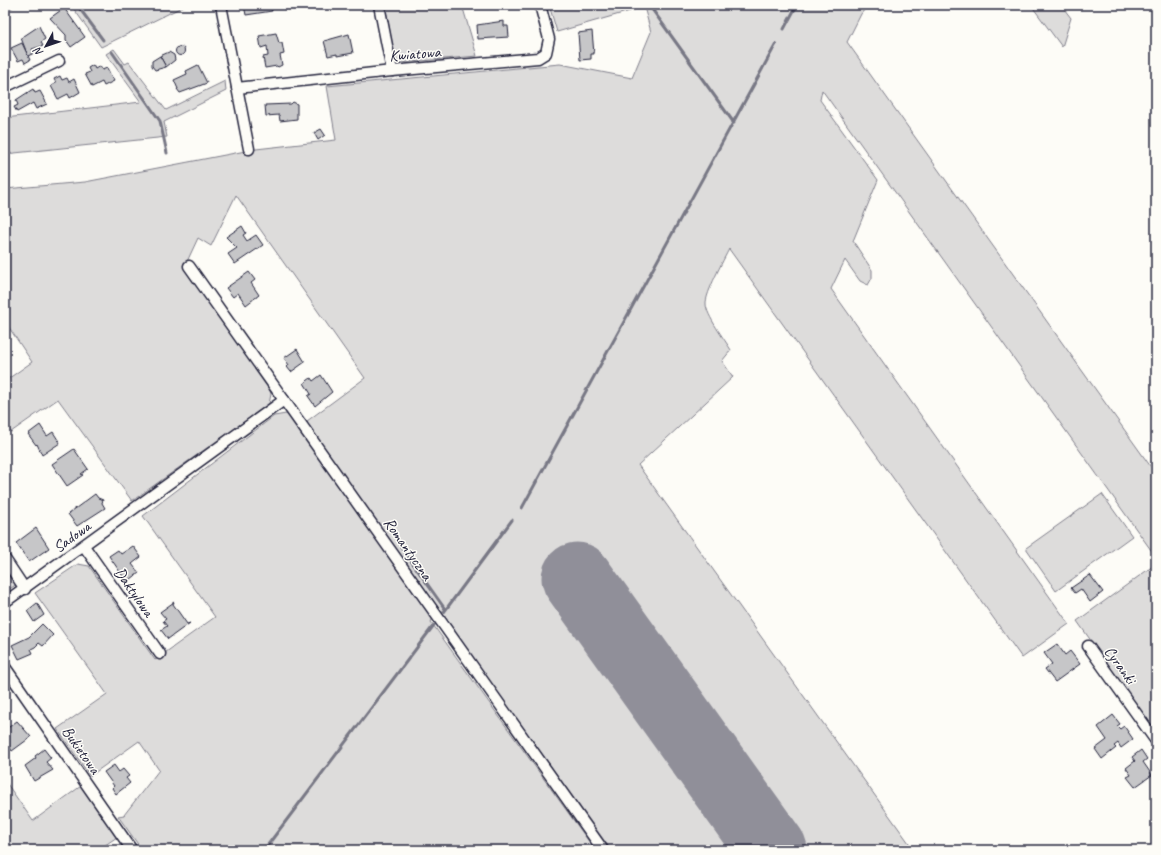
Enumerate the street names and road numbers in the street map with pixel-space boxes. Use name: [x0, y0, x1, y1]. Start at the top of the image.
street label: Kwiatowa: [389, 42, 442, 66]
street label: Romantyczna: [379, 514, 437, 585]
street label: Sadowa: [49, 516, 96, 557]
street label: Daktylowa: [110, 563, 159, 622]
street label: Cyranki: [1100, 642, 1142, 689]
street label: Bukietowa: [57, 722, 106, 779]

